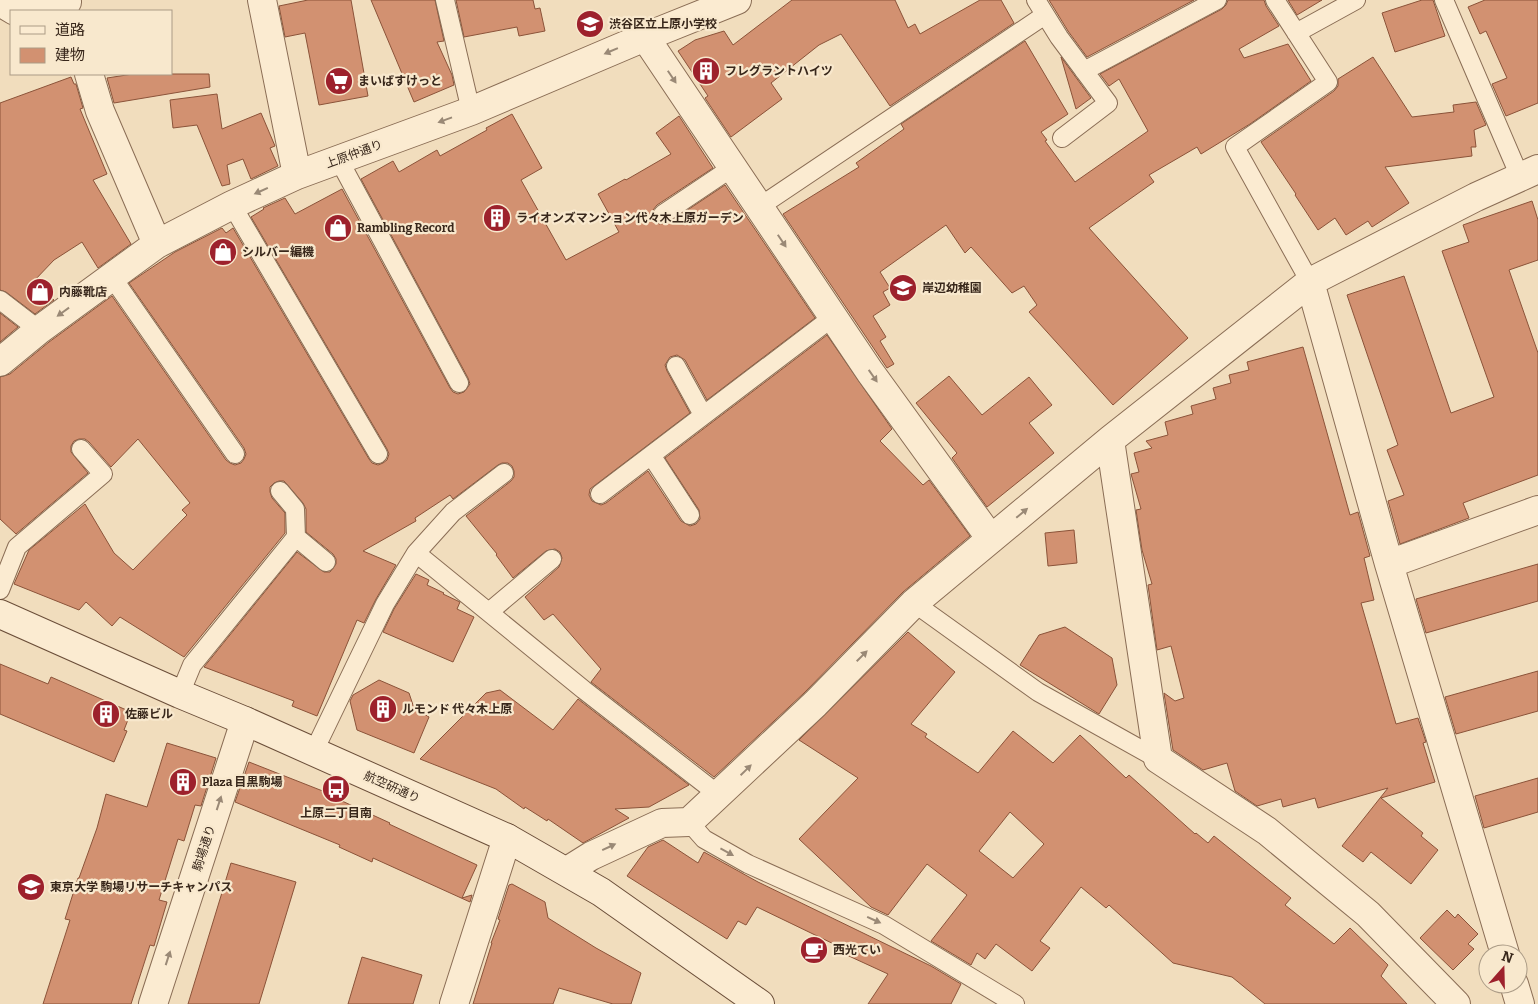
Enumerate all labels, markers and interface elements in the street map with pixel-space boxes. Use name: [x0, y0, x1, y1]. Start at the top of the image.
school or university icon: 渋谷区立上原小学校: [575, 9, 605, 39]
legend: [10, 10, 172, 75]
place label: 渋谷区立上原小学校: [609, 17, 717, 31]
text: 道路: [55, 21, 85, 39]
text: 建物: [55, 46, 85, 64]
one-way arrow: [603, 47, 618, 55]
building icon: フレグラントハイツ: [691, 56, 721, 86]
place label: フレグラントハイツ: [725, 64, 833, 78]
supermarket icon: まいばすけっと: [324, 66, 354, 96]
one-way arrow: [667, 70, 677, 84]
place label: まいばすけっと: [358, 74, 442, 88]
one-way arrow: [437, 116, 452, 124]
street label: 上原仲通り: [323, 137, 385, 171]
one-way arrow: [254, 188, 268, 196]
building icon: ライオンズマンション代々木上原ガーデン: [482, 203, 512, 233]
place label: ライオンズマンション代々木上原ガーデン: [516, 211, 744, 225]
shop icon: Rambling Record: [323, 213, 353, 243]
place label: Rambling Record: [357, 221, 455, 235]
one-way arrow: [777, 235, 787, 248]
shop icon: シルバー編機: [208, 237, 238, 267]
place label: シルバー編機: [242, 245, 314, 259]
school or university icon: 岸辺幼稚園: [888, 273, 918, 303]
shop icon: 内藤靴店: [25, 277, 55, 307]
place label: 岸辺幼稚園: [922, 281, 982, 295]
place label: 内藤靴店: [59, 285, 107, 299]
one-way arrow: [56, 307, 70, 317]
one-way arrow: [868, 369, 878, 383]
one-way arrow: [1016, 508, 1028, 519]
one-way arrow: [856, 650, 868, 662]
building icon: ルモンド 代々木上原: [368, 694, 398, 724]
building icon: 佐藤ビル: [91, 699, 121, 729]
place label: ルモンド 代々木上原: [402, 702, 512, 716]
place label: 佐藤ビル: [125, 707, 173, 721]
one-way arrow: [740, 764, 752, 776]
building icon: Plaza 目黒駒場: [168, 767, 198, 797]
street label: 航空研通り: [362, 768, 422, 806]
bus stop icon: 上原二丁目南: [321, 774, 351, 804]
place label: Plaza 目黒駒場: [202, 775, 283, 789]
one-way arrow: [216, 796, 223, 811]
place label: 上原二丁目南: [300, 806, 372, 820]
street label: 駒場通り: [190, 823, 218, 873]
one-way arrow: [602, 843, 616, 851]
one-way arrow: [720, 847, 734, 856]
school or university icon: 東京大学 駒場リサーチキャンパス: [16, 872, 46, 902]
place label: 東京大学 駒場リサーチキャンパス: [50, 880, 232, 894]
one-way arrow: [867, 917, 881, 925]
cafe icon: 西光てい: [799, 935, 829, 965]
place label: 西光てい: [833, 943, 881, 957]
north arrow: [1478, 944, 1528, 994]
text: N: [1499, 947, 1515, 967]
one-way arrow: [165, 950, 172, 965]

